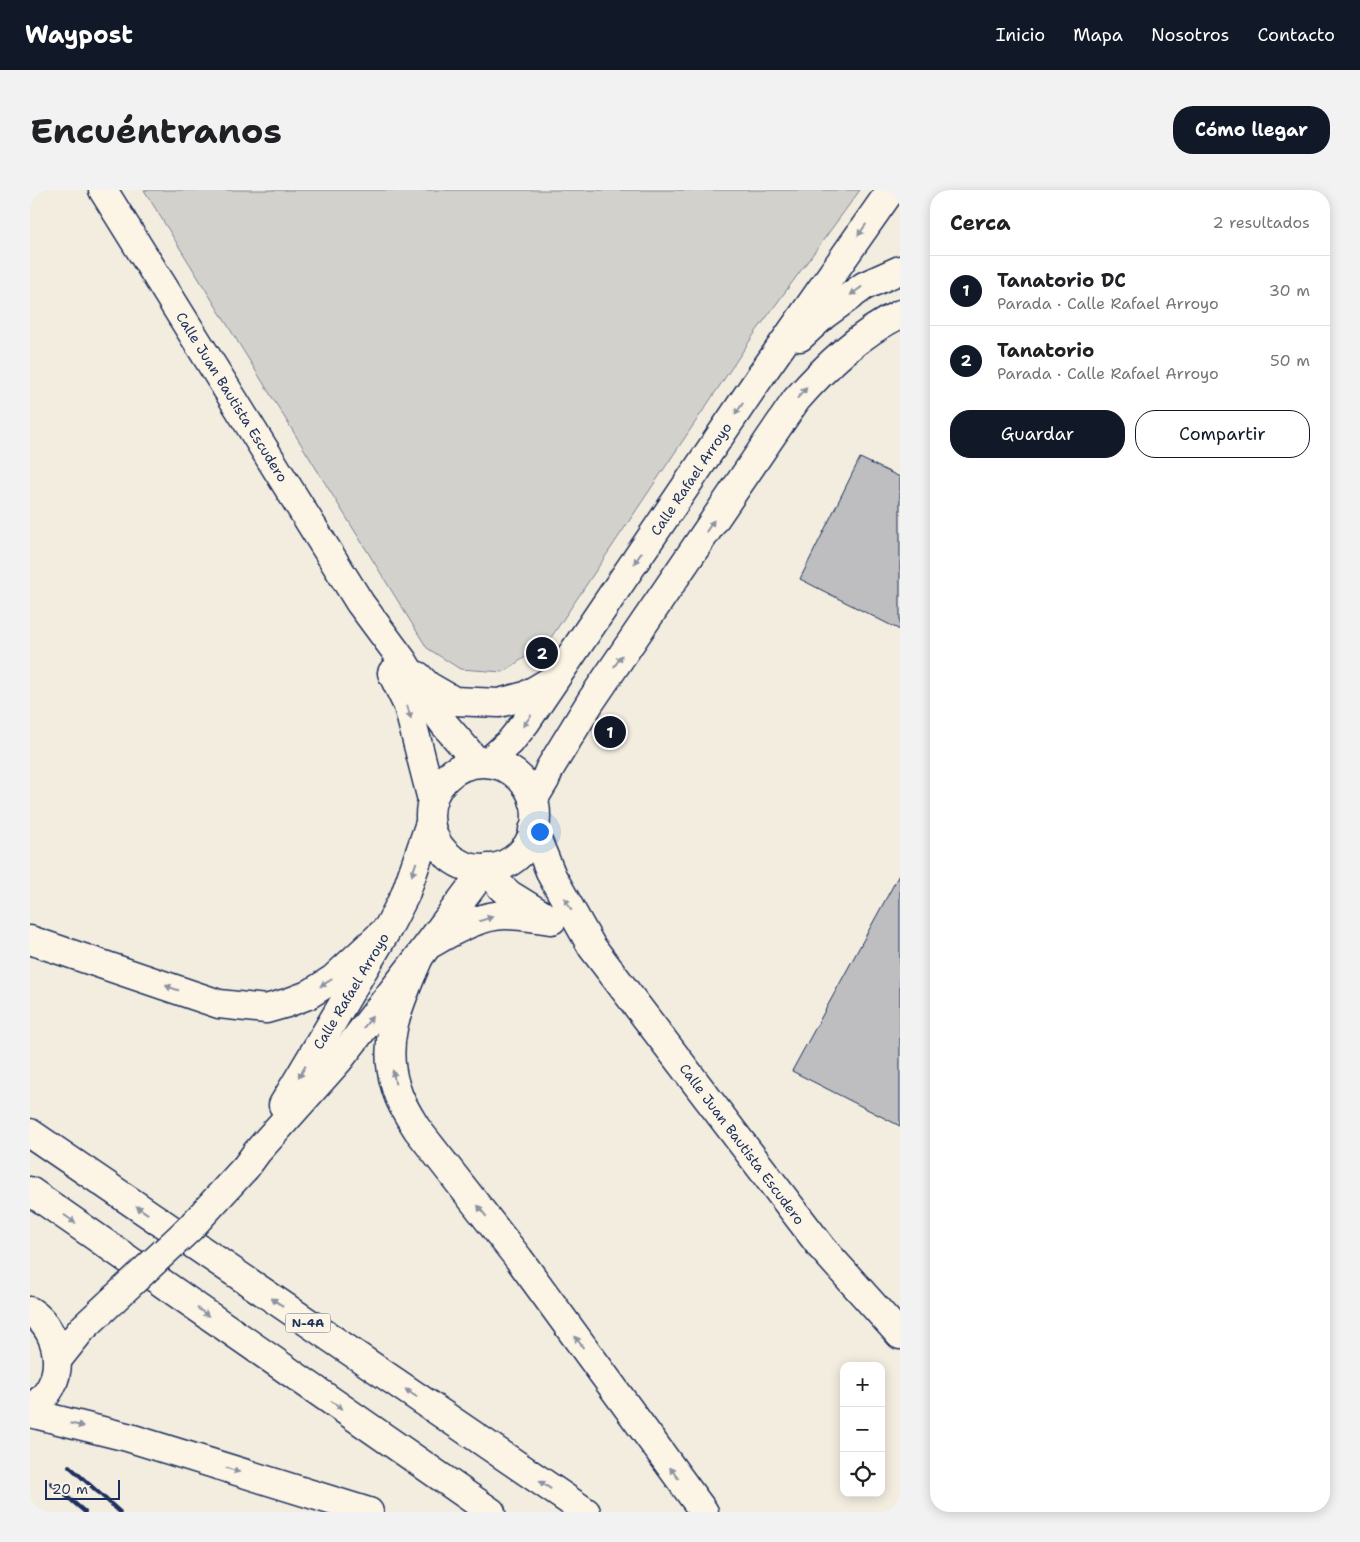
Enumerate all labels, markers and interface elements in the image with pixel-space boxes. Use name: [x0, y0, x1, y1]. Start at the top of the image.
text: Waypost: [25, 19, 133, 51]
text: Inicio: [996, 23, 1045, 47]
text: Mapa: [1073, 23, 1123, 47]
text: Nosotros: [1151, 23, 1229, 47]
text: Contacto: [1257, 23, 1335, 47]
button: Cómo llegar: [1173, 106, 1330, 154]
text: Encuéntranos: [30, 107, 282, 154]
text: Cerca: [950, 209, 1011, 237]
text: 2 resultados: [1212, 212, 1310, 233]
one-way arrow: [857, 223, 867, 237]
text: Tanatorio DC: [997, 268, 1126, 293]
text: 1: [962, 280, 970, 301]
text: 30 m: [1269, 280, 1310, 301]
one-way arrow: [849, 286, 863, 296]
text: Parada · Calle Rafael Arroyo: [997, 293, 1219, 314]
street label: Calle Juan Bautista Escudero: [172, 309, 292, 485]
text: Tanatorio: [997, 338, 1094, 363]
text: 2: [960, 350, 972, 371]
text: 50 m: [1270, 350, 1310, 371]
text: Parada · Calle Rafael Arroyo: [997, 363, 1219, 384]
one-way arrow: [796, 387, 808, 399]
one-way arrow: [734, 402, 744, 415]
button: Guardar: [950, 410, 1125, 458]
button: Compartir: [1135, 410, 1310, 458]
street label: Calle Rafael Arroyo: [646, 419, 736, 539]
one-way arrow: [705, 520, 715, 533]
one-way arrow: [633, 551, 643, 564]
pin: 2: [526, 634, 558, 672]
one-way arrow: [613, 654, 623, 667]
one-way arrow: [405, 704, 413, 719]
pin: 1: [594, 713, 626, 751]
one-way arrow: [521, 714, 532, 727]
your location: [527, 819, 553, 845]
one-way arrow: [410, 862, 418, 877]
one-way arrow: [564, 897, 572, 911]
one-way arrow: [479, 915, 494, 923]
street label: Calle Rafael Arroyo: [309, 929, 393, 1053]
one-way arrow: [319, 979, 332, 988]
one-way arrow: [164, 984, 179, 992]
one-way arrow: [363, 1015, 373, 1029]
street label: Calle Juan Bautista Escudero: [676, 1060, 808, 1228]
one-way arrow: [298, 1065, 307, 1079]
one-way arrow: [389, 1068, 397, 1084]
one-way arrow: [136, 1205, 149, 1215]
one-way arrow: [476, 1205, 487, 1218]
one-way arrow: [63, 1214, 77, 1224]
one-way arrow: [270, 1297, 284, 1307]
one-way arrow: [197, 1307, 210, 1317]
road number: N-4A: [286, 1314, 330, 1332]
one-way arrow: [573, 1336, 584, 1349]
map controls: [840, 1362, 885, 1497]
button: +: [840, 1362, 885, 1407]
one-way arrow: [404, 1388, 418, 1398]
one-way arrow: [330, 1400, 344, 1410]
button: −: [840, 1407, 885, 1452]
one-way arrow: [70, 1421, 85, 1429]
button: locate: [840, 1452, 885, 1497]
one-way arrow: [226, 1467, 241, 1474]
one-way arrow: [669, 1467, 680, 1480]
scale bar: [45, 1477, 120, 1500]
text: 20 m: [52, 1480, 88, 1498]
one-way arrow: [539, 1480, 552, 1489]

